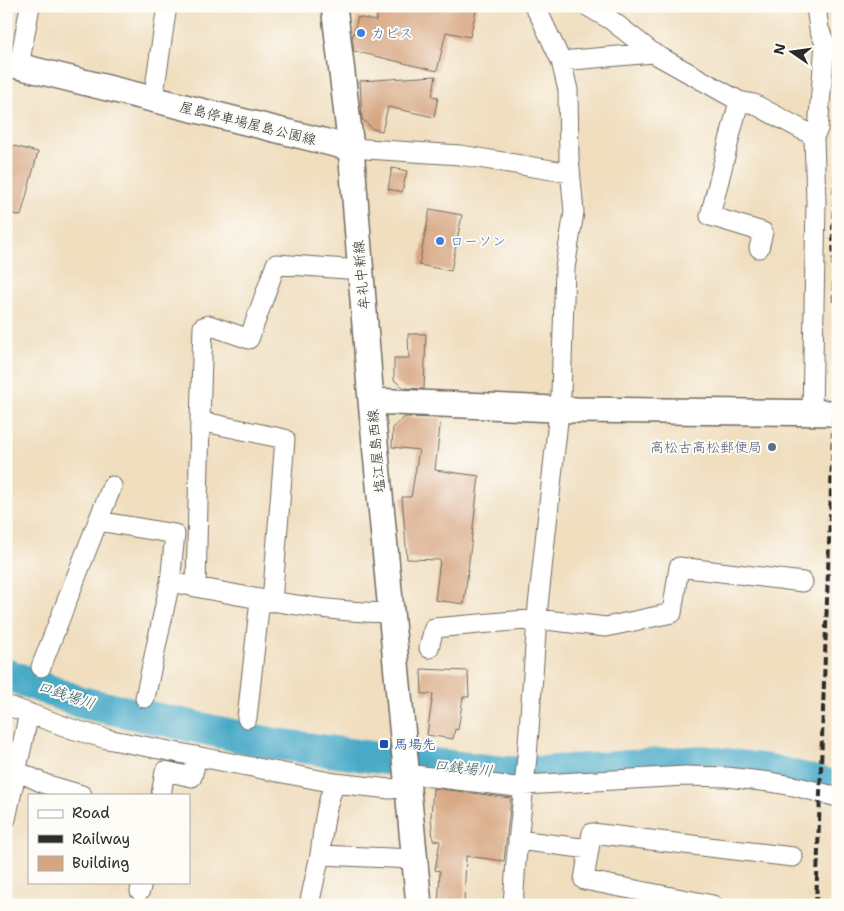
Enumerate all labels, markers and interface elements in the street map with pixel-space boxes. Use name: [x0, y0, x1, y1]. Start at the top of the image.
place label: カピス: [371, 24, 413, 42]
marker: カピス: [355, 27, 367, 39]
north arrow: [766, 28, 816, 78]
text: N: [769, 42, 789, 57]
street label: 屋島停車場屋島公園線: [178, 97, 318, 149]
place label: ローソン: [450, 232, 506, 250]
marker: ローソン: [434, 235, 446, 247]
street label: 牟礼中新線: [349, 239, 373, 311]
street label: 塩江屋島西線: [363, 408, 389, 494]
place label: 高松古高松郵便局: [650, 438, 762, 456]
marker: 高松古高松郵便局: [766, 441, 778, 453]
water label: 口銭場川: [34, 676, 98, 714]
place label: 馬場先: [394, 735, 436, 753]
marker: 馬場先: [378, 738, 390, 750]
water label: 口銭場川: [432, 755, 494, 781]
legend: [28, 794, 190, 884]
text: Road: [72, 803, 110, 823]
text: Railway: [72, 829, 130, 849]
text: Building: [72, 853, 129, 873]

